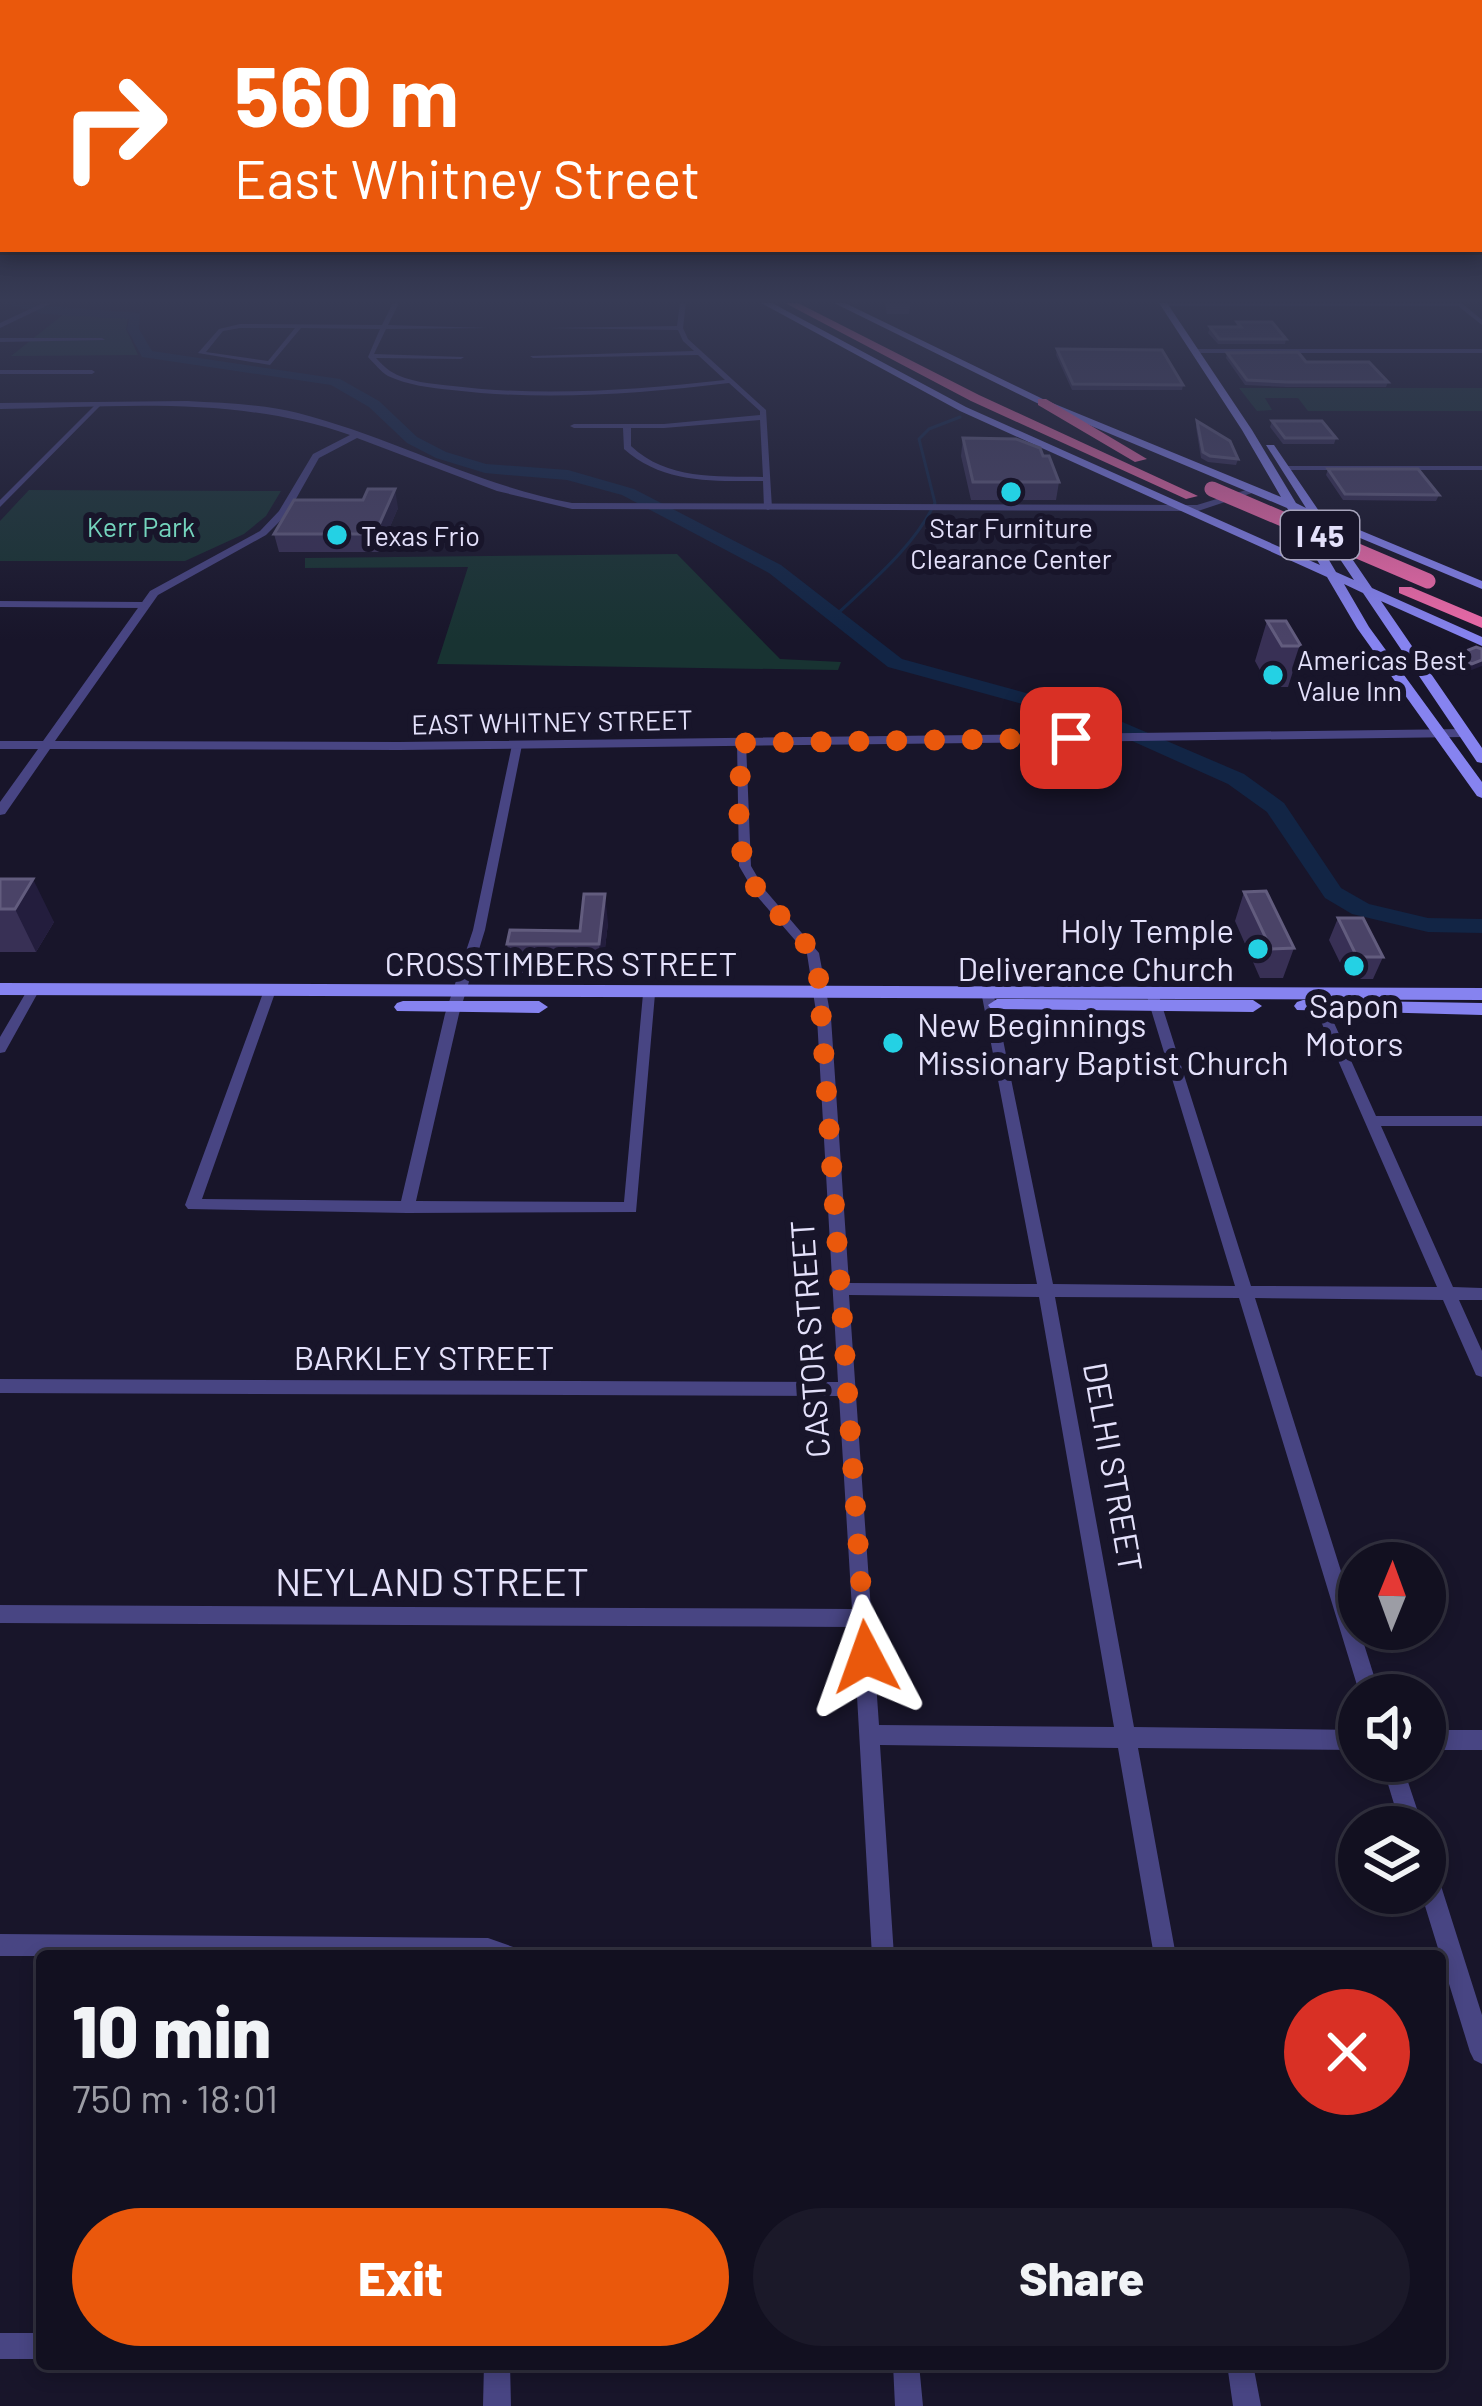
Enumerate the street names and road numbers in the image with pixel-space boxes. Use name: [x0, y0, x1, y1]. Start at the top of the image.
road number: I 45: [1281, 511, 1359, 559]
street label: EAST WHITNEY STREET: [411, 703, 693, 739]
street label: CROSSTIMBERS STREET: [385, 943, 737, 983]
street label: CASTOR STREET: [781, 1219, 837, 1459]
street label: BARKLEY STREET: [294, 1337, 554, 1377]
street label: DELHI STREET: [1076, 1359, 1152, 1575]
street label: NEYLAND STREET: [275, 1557, 589, 1604]

